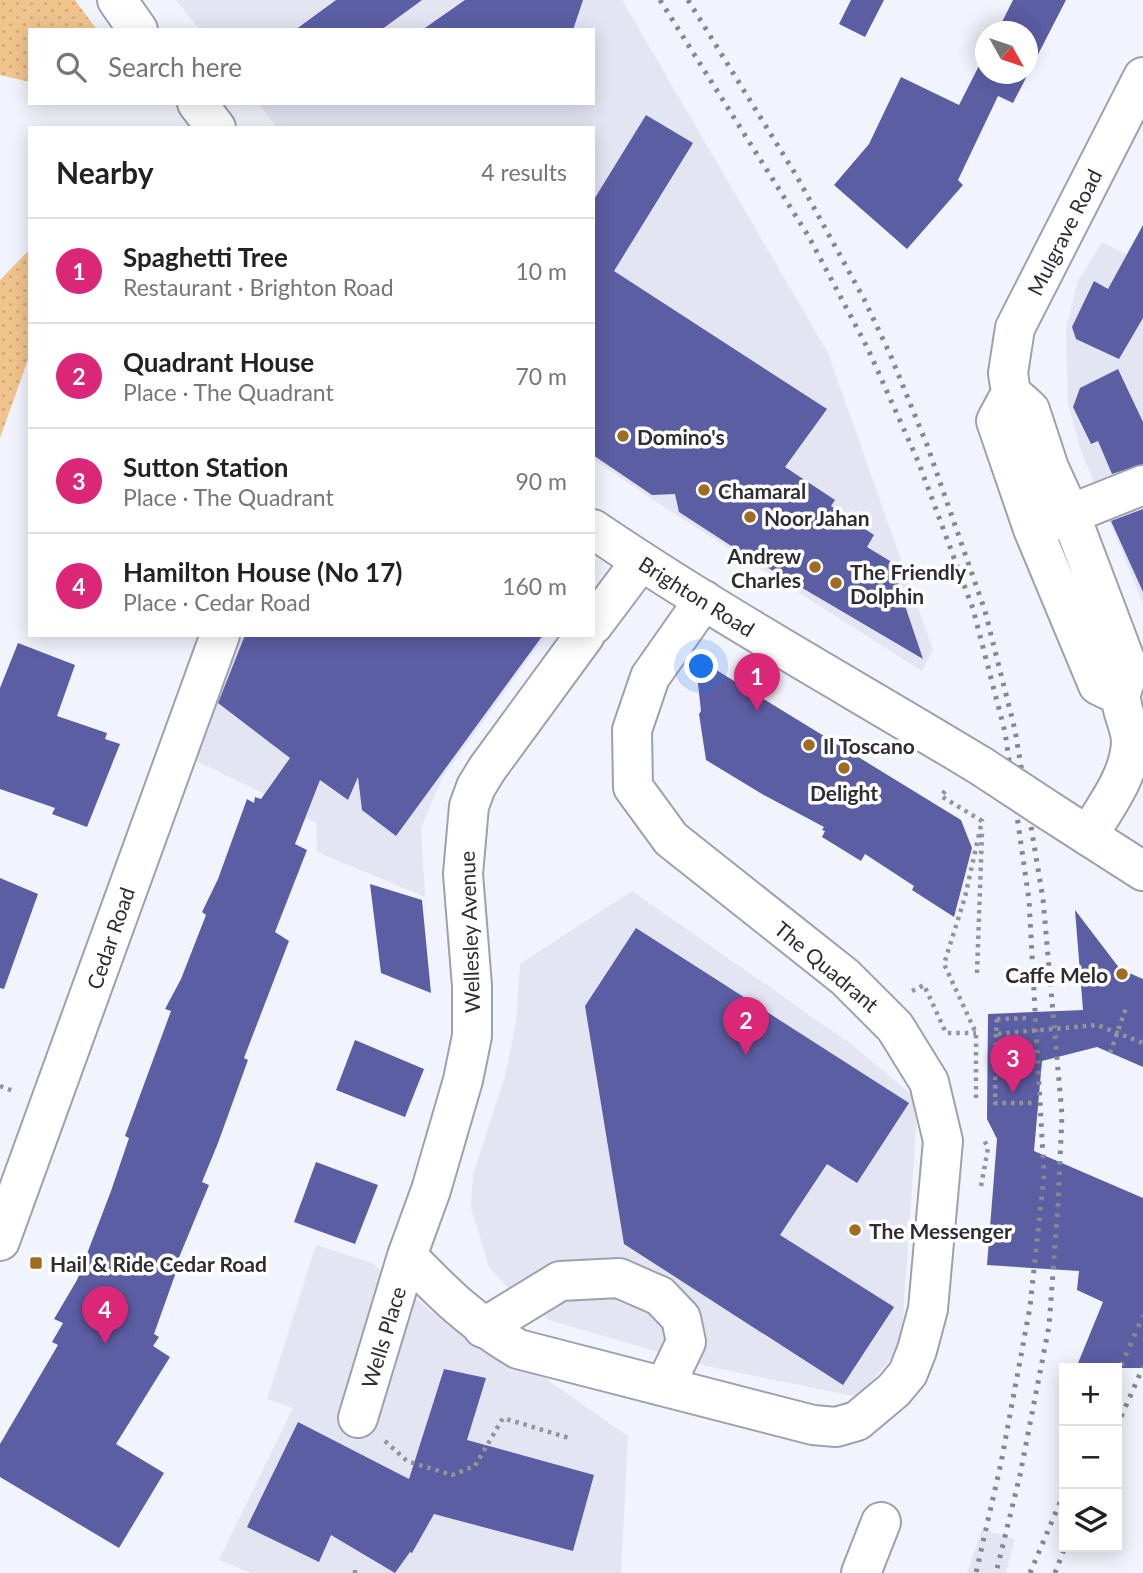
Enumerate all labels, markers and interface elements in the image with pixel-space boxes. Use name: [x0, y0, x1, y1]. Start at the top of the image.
north arrow: [975, 21, 1038, 84]
search box: [28, 28, 595, 105]
icon: search: [52, 48, 90, 86]
text: Search here: [108, 51, 242, 83]
text: Nearby: [56, 154, 154, 190]
text: 4 results: [481, 158, 567, 186]
street label: Mulgrave Road: [1021, 165, 1107, 299]
text: Spaghetti Tree: [123, 241, 288, 273]
text: 1: [72, 257, 86, 285]
text: 10 m: [516, 257, 567, 285]
text: Restaurant · Brighton Road: [123, 273, 394, 301]
text: Quadrant House: [123, 346, 314, 378]
text: 2: [72, 362, 86, 390]
text: 70 m: [516, 362, 567, 390]
text: Place · The Quadrant: [123, 378, 334, 406]
place label: Domino's: [637, 424, 725, 449]
marker: Domino's: [615, 428, 631, 444]
text: Sutton Station: [123, 451, 289, 483]
text: 3: [72, 467, 86, 495]
text: 90 m: [516, 467, 567, 495]
place label: Chamaral: [718, 478, 806, 503]
marker: Chamaral: [696, 482, 712, 498]
text: Place · The Quadrant: [123, 483, 334, 511]
place label: Noor Jahan: [764, 505, 870, 530]
marker: Noor Jahan: [742, 509, 758, 525]
place label: Andrew Charles: [726, 543, 801, 592]
street label: Brighton Road: [635, 551, 759, 641]
text: Hamilton House (No 17): [123, 556, 402, 588]
marker: Andrew Charles: [807, 559, 823, 575]
place label: The Friendly Dolphin: [850, 559, 967, 608]
text: 4: [72, 572, 86, 600]
text: 160 m: [502, 572, 567, 600]
marker: The Friendly Dolphin: [828, 575, 844, 591]
text: Place · Cedar Road: [123, 588, 311, 616]
your location: [684, 649, 718, 683]
pin: 1: [734, 653, 780, 711]
place label: Il Toscano: [823, 733, 915, 758]
marker: Il Toscano: [801, 737, 817, 753]
marker: Delight: [836, 760, 852, 776]
place label: Delight: [810, 780, 878, 805]
street label: Wellesley Avenue: [454, 851, 484, 1013]
street label: Cedar Road: [81, 884, 139, 992]
street label: The Quadrant: [770, 915, 884, 1017]
place label: Caffe Melo: [1005, 962, 1108, 987]
marker: Caffe Melo: [1114, 966, 1130, 982]
pin: 2: [723, 997, 769, 1055]
pin: 3: [990, 1035, 1036, 1093]
place label: The Messenger: [869, 1218, 1012, 1243]
marker: The Messenger: [847, 1222, 863, 1238]
place label: Hail & Ride Cedar Road: [50, 1251, 267, 1276]
marker: Hail & Ride Cedar Road: [28, 1255, 44, 1271]
street label: Wells Place: [356, 1283, 410, 1391]
pin: 4: [82, 1286, 128, 1344]
map controls: [1059, 1363, 1122, 1552]
button: +: [1059, 1363, 1122, 1426]
button: −: [1059, 1426, 1122, 1489]
button: layers: [1059, 1489, 1122, 1552]

